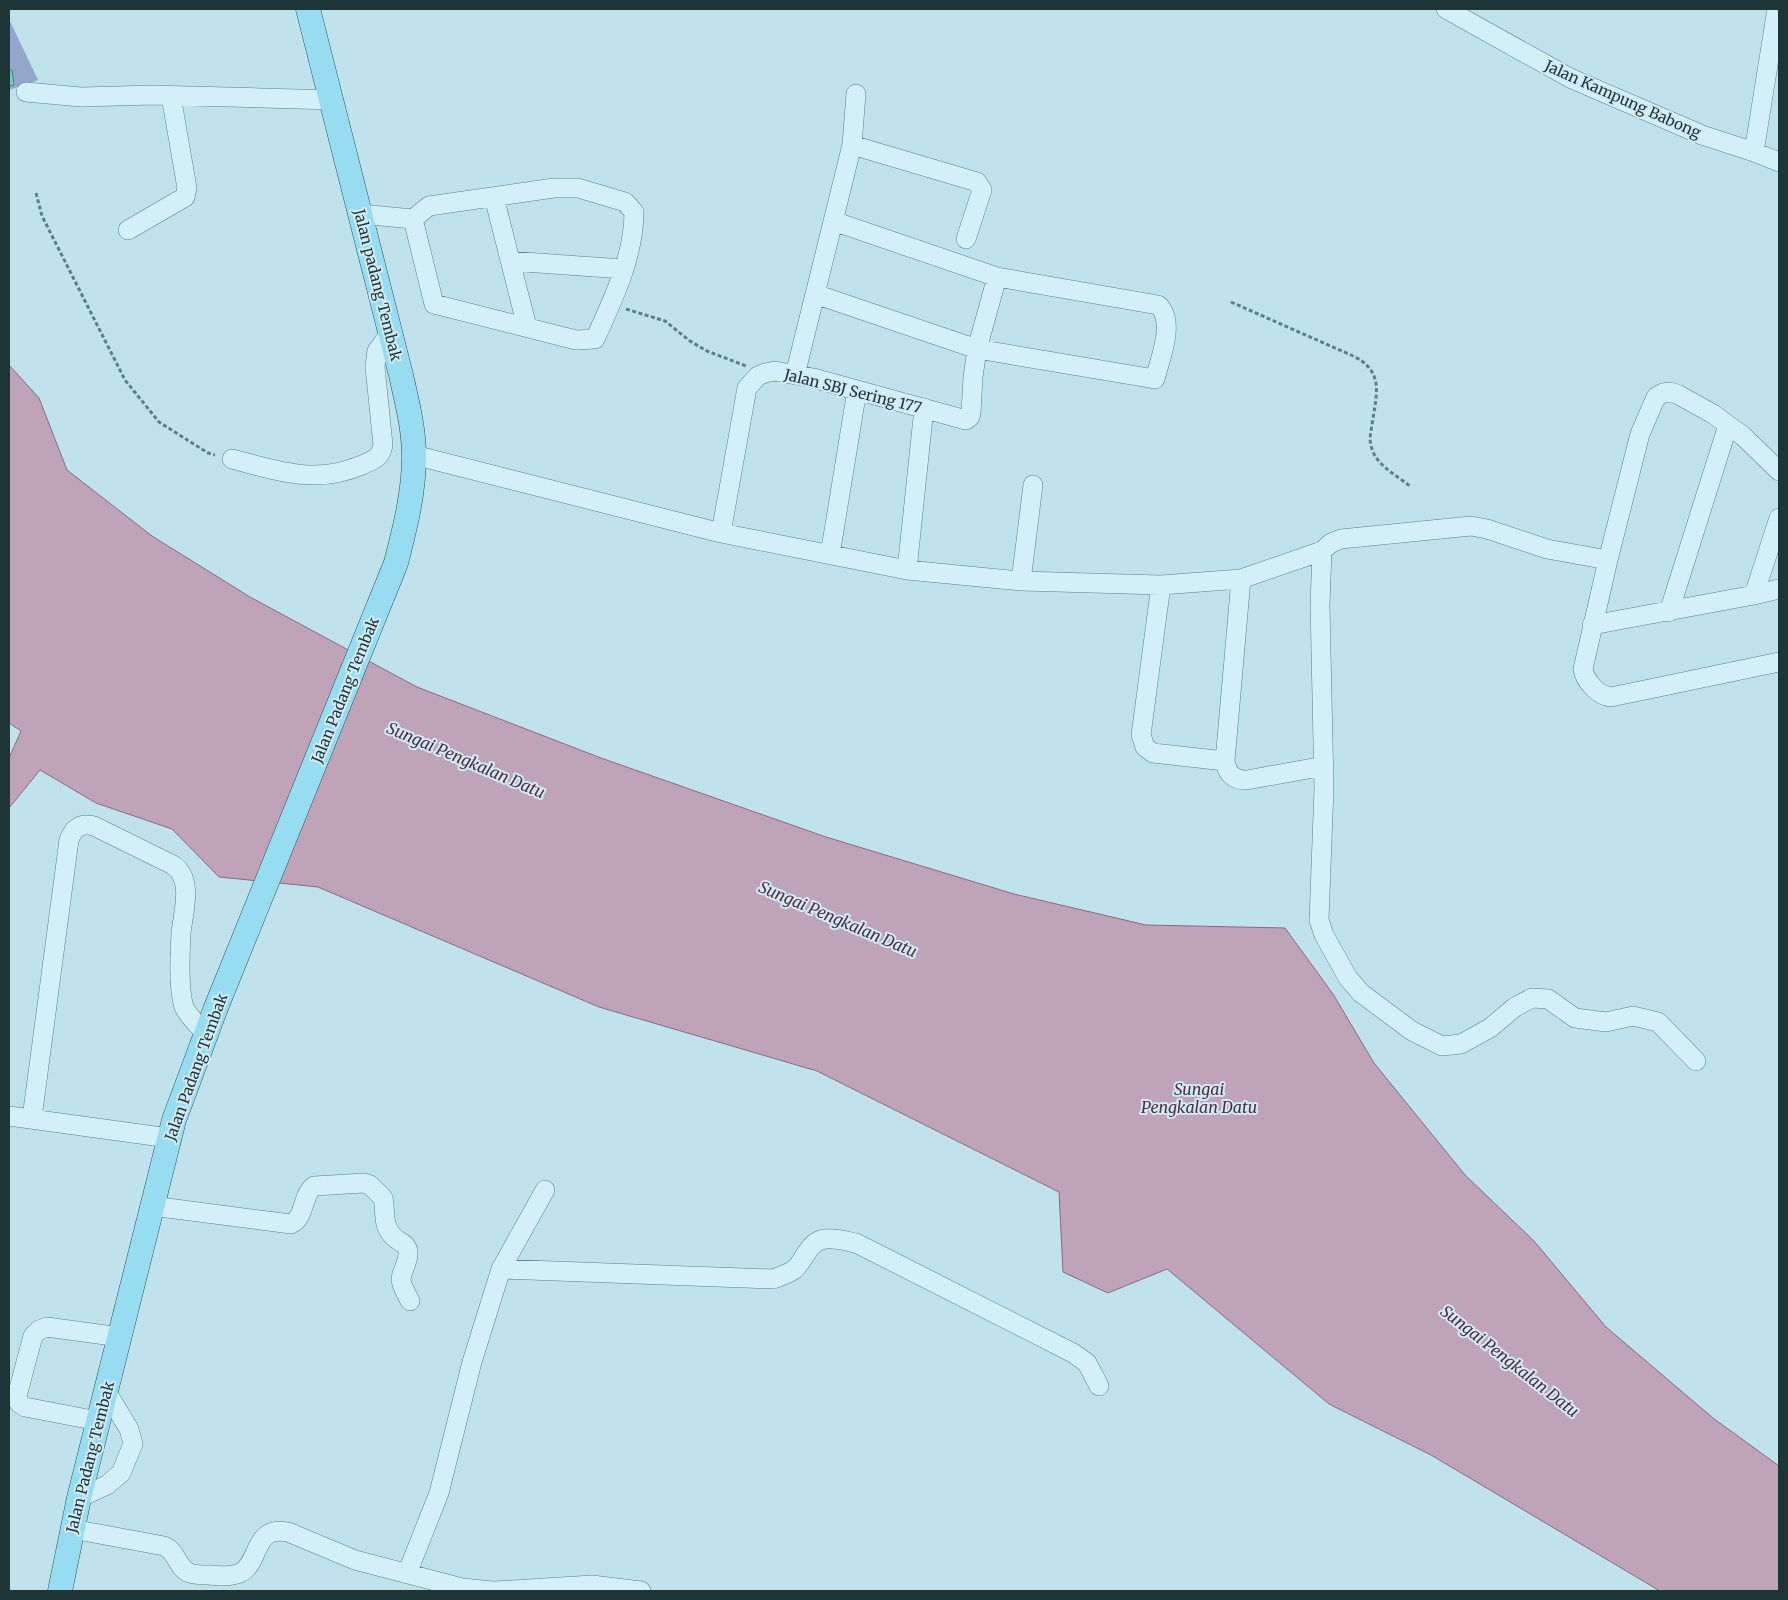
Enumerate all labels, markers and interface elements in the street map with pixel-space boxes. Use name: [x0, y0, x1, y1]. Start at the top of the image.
street label: Jalan Kampung Babong: [1541, 56, 1704, 142]
street label: Jalan padang Tembak: [350, 206, 406, 363]
street label: Jalan SBJ Sering 177: [781, 364, 924, 417]
street label: Jalan Padang Tembak: [307, 614, 383, 767]
water label: Sungai Pengkalan Datu: [384, 718, 548, 802]
water label: Sungai Pengkalan Datu: [756, 877, 920, 961]
street label: Jalan Padang Tembak: [160, 990, 232, 1144]
water label: Sungai Pengkalan Datu: [1141, 1079, 1257, 1117]
water label: Sungai Pengkalan Datu: [1437, 1301, 1583, 1421]
street label: Jalan Padang Tembak: [62, 1379, 118, 1536]

